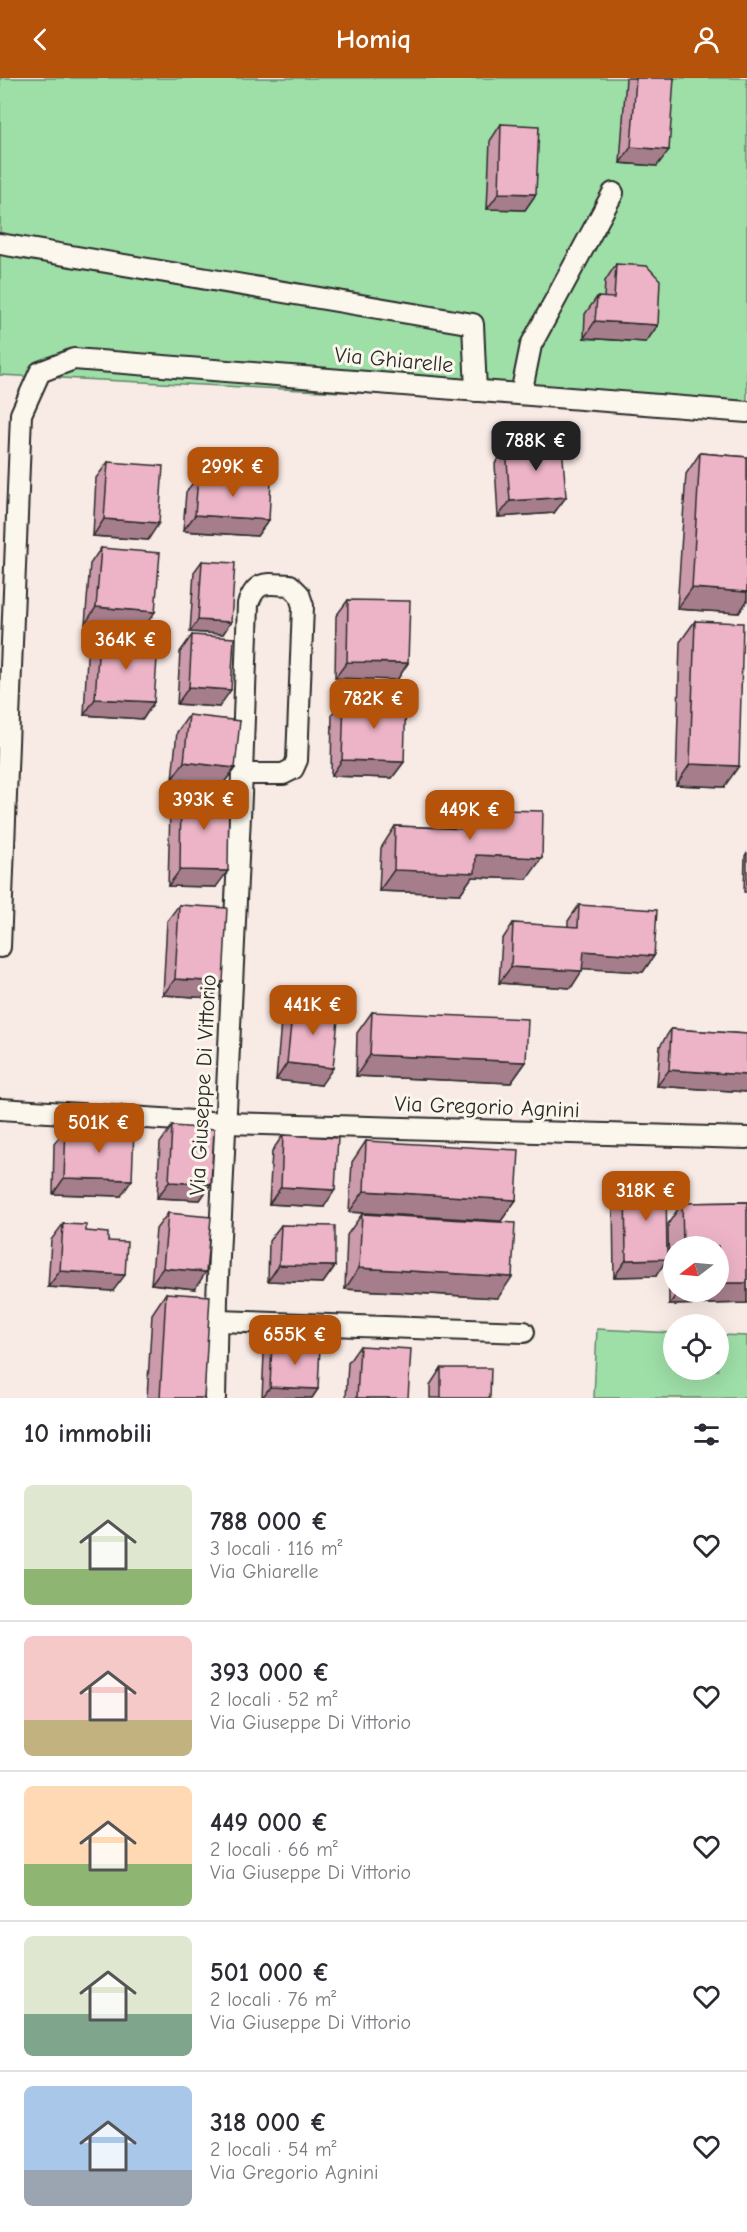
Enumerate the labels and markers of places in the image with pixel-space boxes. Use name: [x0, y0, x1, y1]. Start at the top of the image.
pin: 788K €: [487, 421, 585, 472]
pin: 299K €: [184, 447, 282, 498]
pin: 364K €: [77, 620, 175, 671]
pin: 782K €: [325, 679, 423, 730]
pin: 393K €: [155, 780, 253, 831]
pin: 449K €: [421, 790, 519, 841]
pin: 441K €: [264, 985, 362, 1036]
pin: 501K €: [50, 1103, 148, 1154]
pin: 318K €: [597, 1171, 695, 1222]
pin: 655K €: [246, 1315, 344, 1366]

